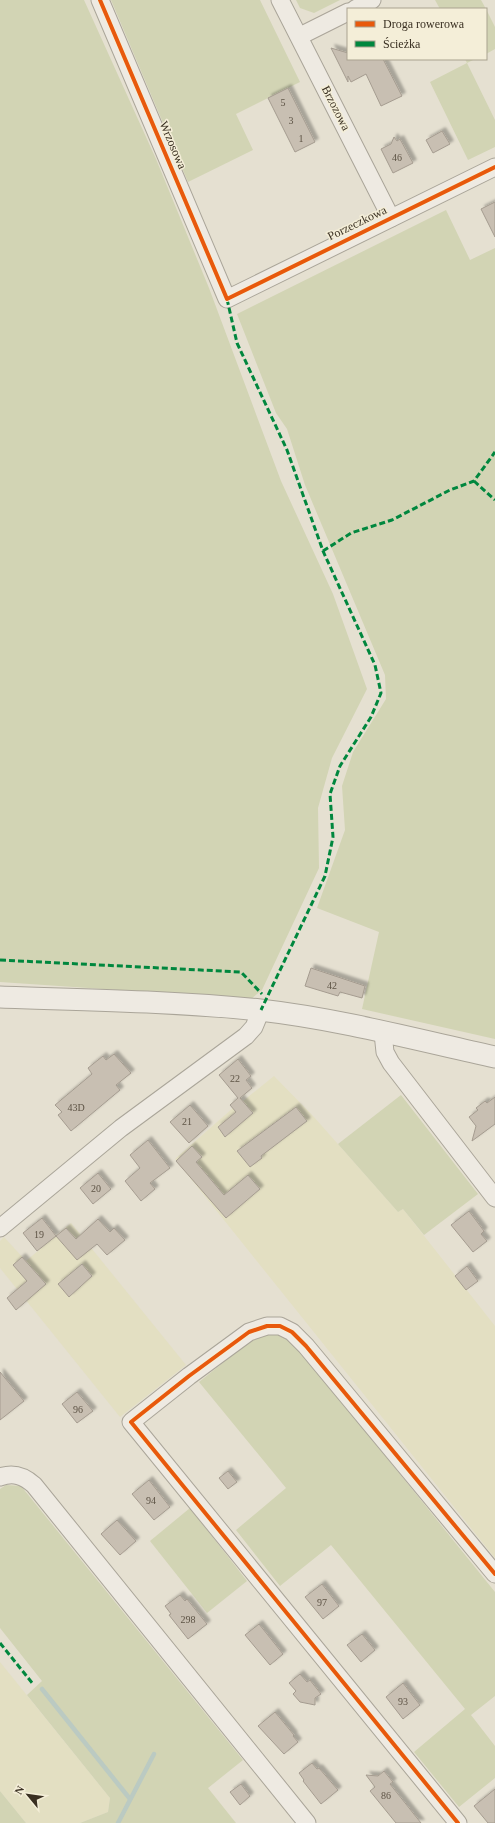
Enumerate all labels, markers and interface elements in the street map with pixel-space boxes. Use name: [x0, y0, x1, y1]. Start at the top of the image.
legend: [347, 8, 487, 60]
text: Droga rowerowa: [383, 17, 465, 31]
text: Ścieżka: [383, 37, 421, 51]
street label: Brzozowa: [319, 83, 354, 133]
house number: 5: [281, 97, 286, 108]
house number: 3: [289, 115, 294, 126]
street label: Wrzosowa: [157, 119, 190, 172]
house number: 1: [299, 133, 304, 144]
house number: 46: [392, 152, 402, 163]
street label: Porzeczkowa: [325, 202, 389, 243]
house number: 42: [327, 980, 337, 991]
house number: 22: [230, 1073, 240, 1084]
house number: 43D: [67, 1102, 85, 1113]
house number: 21: [182, 1116, 192, 1127]
house number: 20: [91, 1183, 101, 1194]
house number: 19: [34, 1229, 44, 1240]
house number: 96: [73, 1404, 83, 1415]
house number: 94: [146, 1495, 156, 1506]
house number: 97: [317, 1597, 327, 1608]
house number: 298: [181, 1614, 196, 1625]
house number: 93: [398, 1696, 408, 1707]
north arrow: [8, 1775, 48, 1815]
text: N: [12, 1784, 26, 1797]
house number: 86: [381, 1790, 391, 1801]

